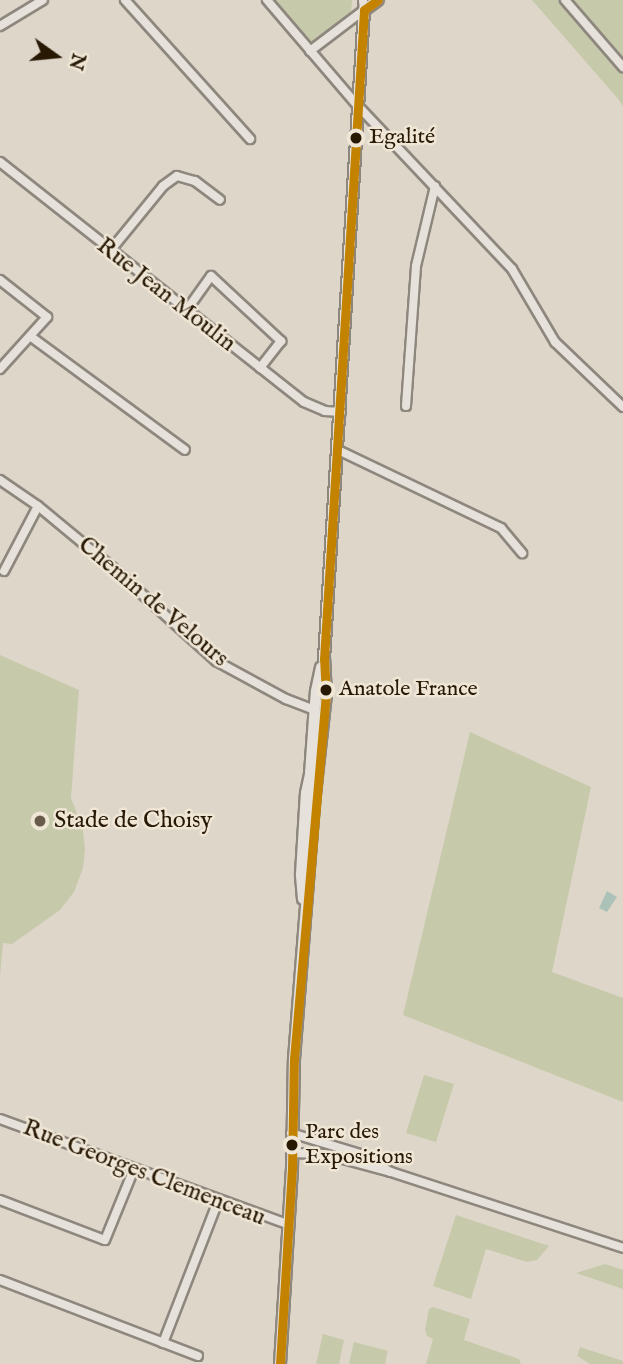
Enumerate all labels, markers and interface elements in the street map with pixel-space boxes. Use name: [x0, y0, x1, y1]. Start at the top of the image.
north arrow: [21, 21, 91, 91]
text: N: [63, 50, 90, 72]
place label: Egalité: [369, 125, 435, 151]
marker: Egalité: [349, 131, 363, 145]
street label: Rue Jean Moulin: [91, 232, 241, 358]
street label: Chemin de Velours: [72, 531, 234, 673]
place label: Anatole France: [339, 677, 478, 703]
marker: Anatole France: [319, 683, 333, 697]
place label: Stade de Choisy: [54, 807, 212, 835]
marker: Stade de Choisy: [32, 813, 48, 829]
street label: Rue Georges Clemenceau: [19, 1113, 269, 1233]
place label: Parc des Expositions: [305, 1119, 413, 1170]
marker: Parc des Expositions: [285, 1138, 299, 1152]

